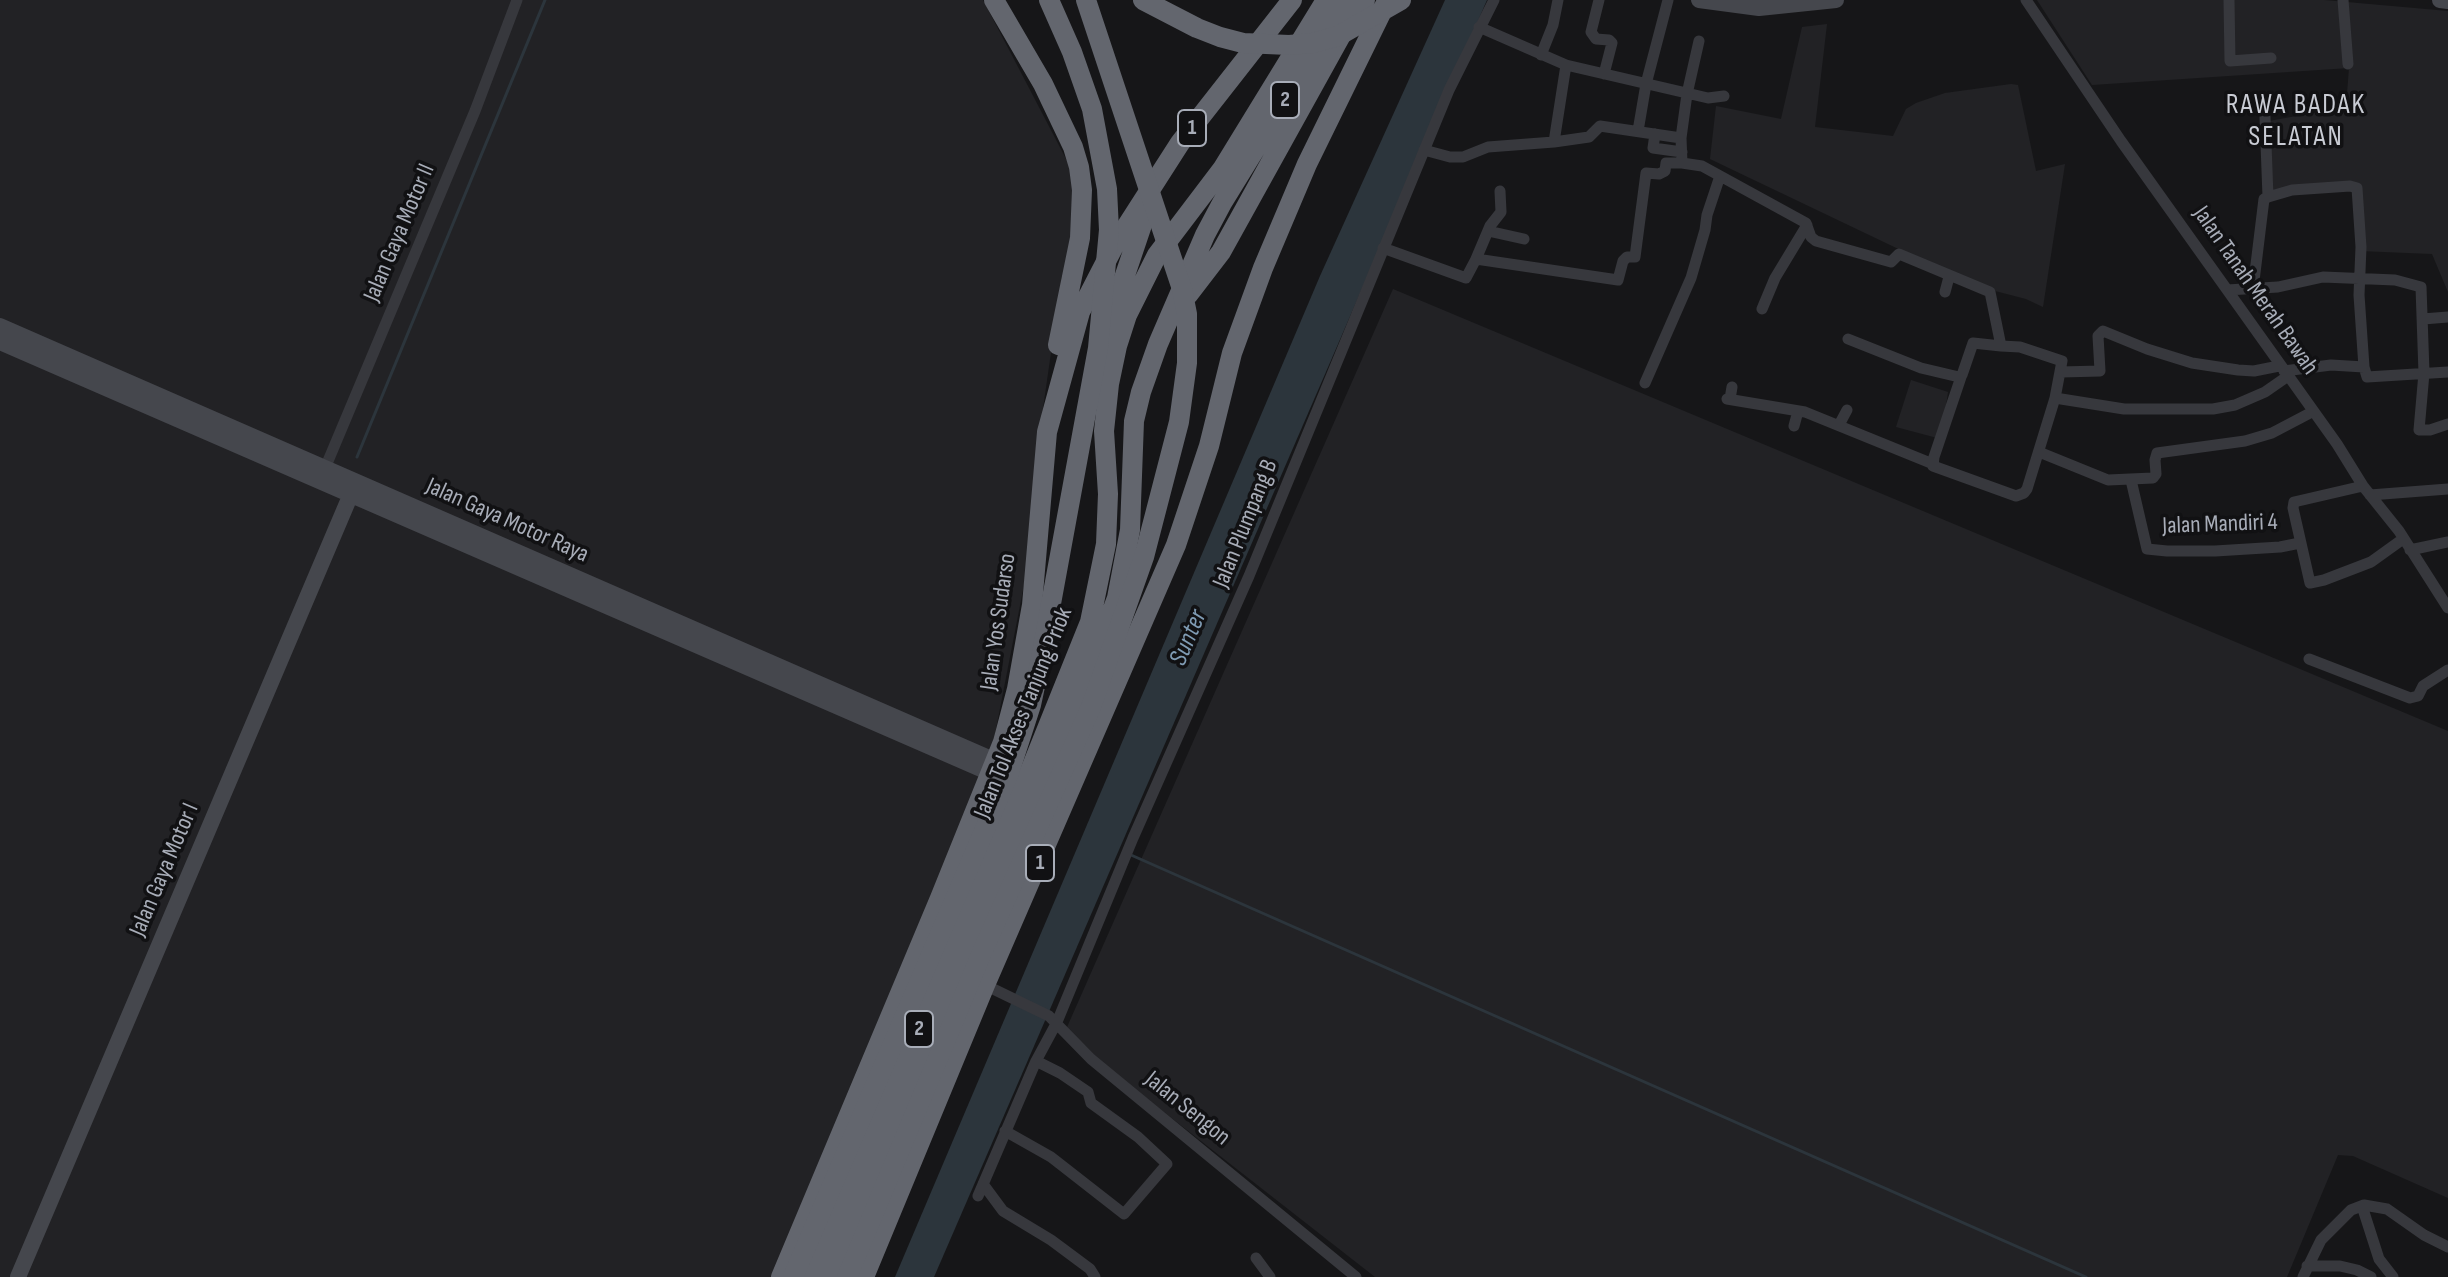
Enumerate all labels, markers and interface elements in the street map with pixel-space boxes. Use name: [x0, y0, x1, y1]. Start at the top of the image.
road number: 2: [1271, 82, 1299, 118]
district label: RAWA BADAK SELATAN: [2226, 89, 2366, 155]
road number: 1: [1178, 110, 1206, 146]
street label: Jalan Gaya Motor II: [358, 160, 442, 306]
street label: Jalan Tanah Merah Bawah: [2186, 201, 2324, 381]
street label: Jalan Plumpang B: [1207, 456, 1285, 592]
street label: Jalan Gaya Motor Raya: [421, 472, 593, 570]
street label: Jalan Mandiri 4: [2162, 509, 2278, 541]
street label: Jalan Yos Sudarso: [975, 552, 1023, 692]
street label: Jalan Tol Akses Tanjung Priok: [969, 603, 1079, 823]
water label: Sunter: [1163, 605, 1215, 671]
street label: Jalan Gaya Motor I: [124, 799, 206, 941]
road number: 1: [1026, 845, 1054, 881]
road number: 2: [905, 1011, 933, 1047]
street label: Jalan Sengon: [1138, 1066, 1236, 1152]

